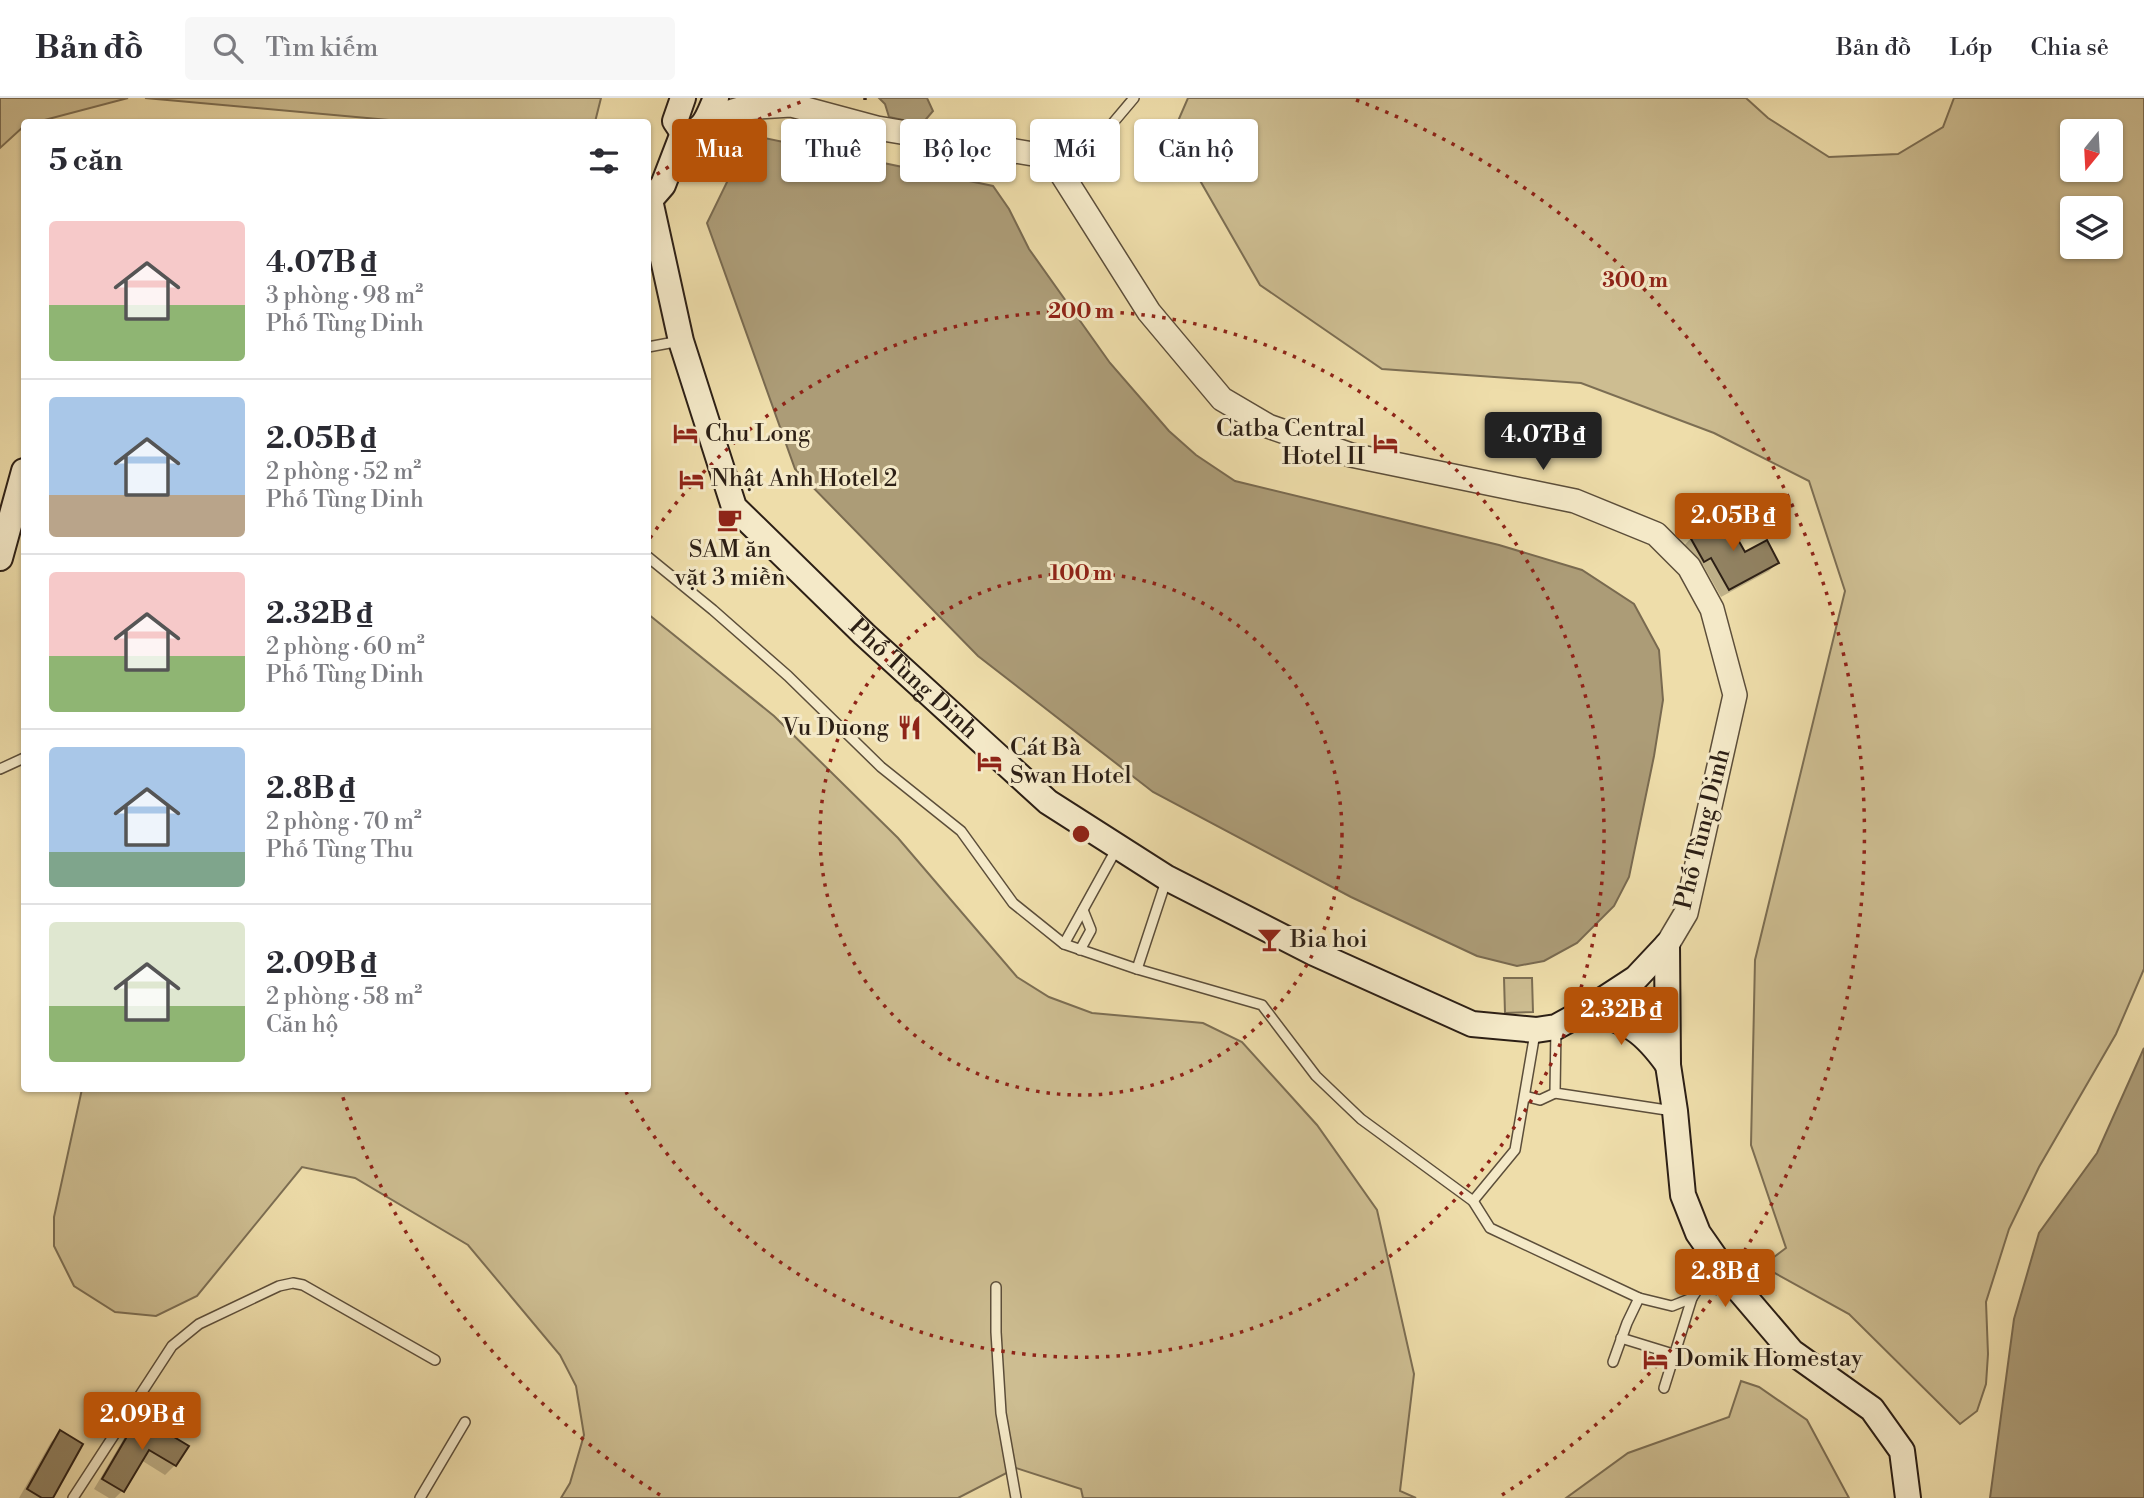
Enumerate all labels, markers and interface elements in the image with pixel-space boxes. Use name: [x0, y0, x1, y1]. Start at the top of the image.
search box: [185, 17, 675, 80]
text: Bản đồ: [35, 28, 143, 69]
icon: search: [209, 29, 247, 67]
text: Tìm kiếm: [265, 32, 378, 64]
text: Bản đồ: [1836, 33, 1911, 63]
text: Lớp: [1949, 33, 1993, 63]
text: Chia sẻ: [2031, 33, 2109, 63]
chip: Mua: [672, 119, 767, 182]
chip: Thuê: [781, 119, 886, 182]
chip: Bộ lọc: [900, 119, 1016, 182]
chip: Mới: [1030, 119, 1120, 182]
chip: Căn hộ: [1134, 119, 1258, 182]
north arrow: [2060, 119, 2123, 182]
map controls: [2060, 119, 2123, 259]
text: 5 căn: [49, 142, 123, 180]
icon: filters: [585, 142, 623, 180]
button: layers: [2060, 196, 2123, 259]
text: 4.07B ₫: [266, 244, 376, 282]
icon: home: [105, 249, 189, 333]
text: 300 m: [1602, 268, 1668, 294]
text: 3 phòng · 98 m²: [266, 282, 423, 310]
text: 200 m: [1048, 299, 1114, 325]
text: Phố Tùng Dinh: [266, 310, 424, 338]
pin: 4.07B ₫: [1478, 412, 1608, 472]
place label: Catba Central Hotel II: [1216, 414, 1365, 472]
place label: Chu Long: [705, 419, 811, 449]
text: 2.05B ₫: [266, 420, 376, 458]
hotel icon: Chu Long: [671, 420, 699, 448]
text: 4.07B ₫: [1501, 421, 1585, 449]
icon: home: [105, 425, 189, 509]
hotel icon: Catba Central Hotel II: [1371, 429, 1399, 457]
text: 2 phòng · 52 m²: [266, 458, 421, 486]
place label: Nhật Anh Hotel 2: [711, 464, 897, 494]
hotel icon: Nhật Anh Hotel 2: [677, 465, 705, 493]
text: Phố Tùng Dinh: [266, 486, 424, 514]
pin: 2.05B ₫: [1668, 494, 1798, 553]
text: 2.05B ₫: [1691, 502, 1775, 530]
cafe icon: SAM ăn vặt 3 miền: [716, 505, 744, 533]
place label: SAM ăn vặt 3 miền: [674, 535, 786, 593]
text: 100 m: [1050, 561, 1112, 587]
text: 2.32B ₫: [266, 595, 373, 633]
icon: home: [105, 600, 189, 684]
street label: Phố Tùng Dinh: [842, 612, 984, 746]
text: 2 phòng · 60 m²: [266, 633, 425, 661]
text: Phố Tùng Dinh: [266, 661, 424, 689]
place label: Vu Duong: [781, 713, 890, 743]
restaurant icon: Vu Duong: [895, 714, 923, 742]
place label: Cát Bà Swan Hotel: [1010, 733, 1132, 791]
street label: Phố Tùng Dinh: [1669, 746, 1737, 912]
hotel icon: Cát Bà Swan Hotel: [976, 748, 1004, 776]
text: 2.8B ₫: [266, 770, 355, 808]
icon: home: [105, 775, 189, 859]
text: 2 phòng · 70 m²: [266, 808, 422, 836]
centre of rings: [1069, 822, 1093, 846]
text: Phố Tùng Thu: [266, 836, 413, 864]
place label: Bia hoi: [1289, 925, 1368, 955]
bar icon: Bia hoi: [1256, 926, 1284, 954]
text: 2.09B ₫: [266, 945, 376, 983]
icon: home: [105, 950, 189, 1034]
text: 2 phòng · 58 m²: [266, 983, 422, 1011]
pin: 2.32B ₫: [1556, 988, 1686, 1047]
text: 2.32B ₫: [1580, 996, 1662, 1024]
text: Căn hộ: [266, 1011, 339, 1039]
pin: 2.8B ₫: [1668, 1250, 1782, 1309]
text: 2.8B ₫: [1691, 1258, 1759, 1286]
place label: Domik Homestay: [1675, 1344, 1863, 1374]
hotel icon: Domik Homestay: [1641, 1345, 1669, 1373]
pin: 2.09B ₫: [77, 1392, 207, 1452]
text: 2.09B ₫: [100, 1401, 184, 1429]

